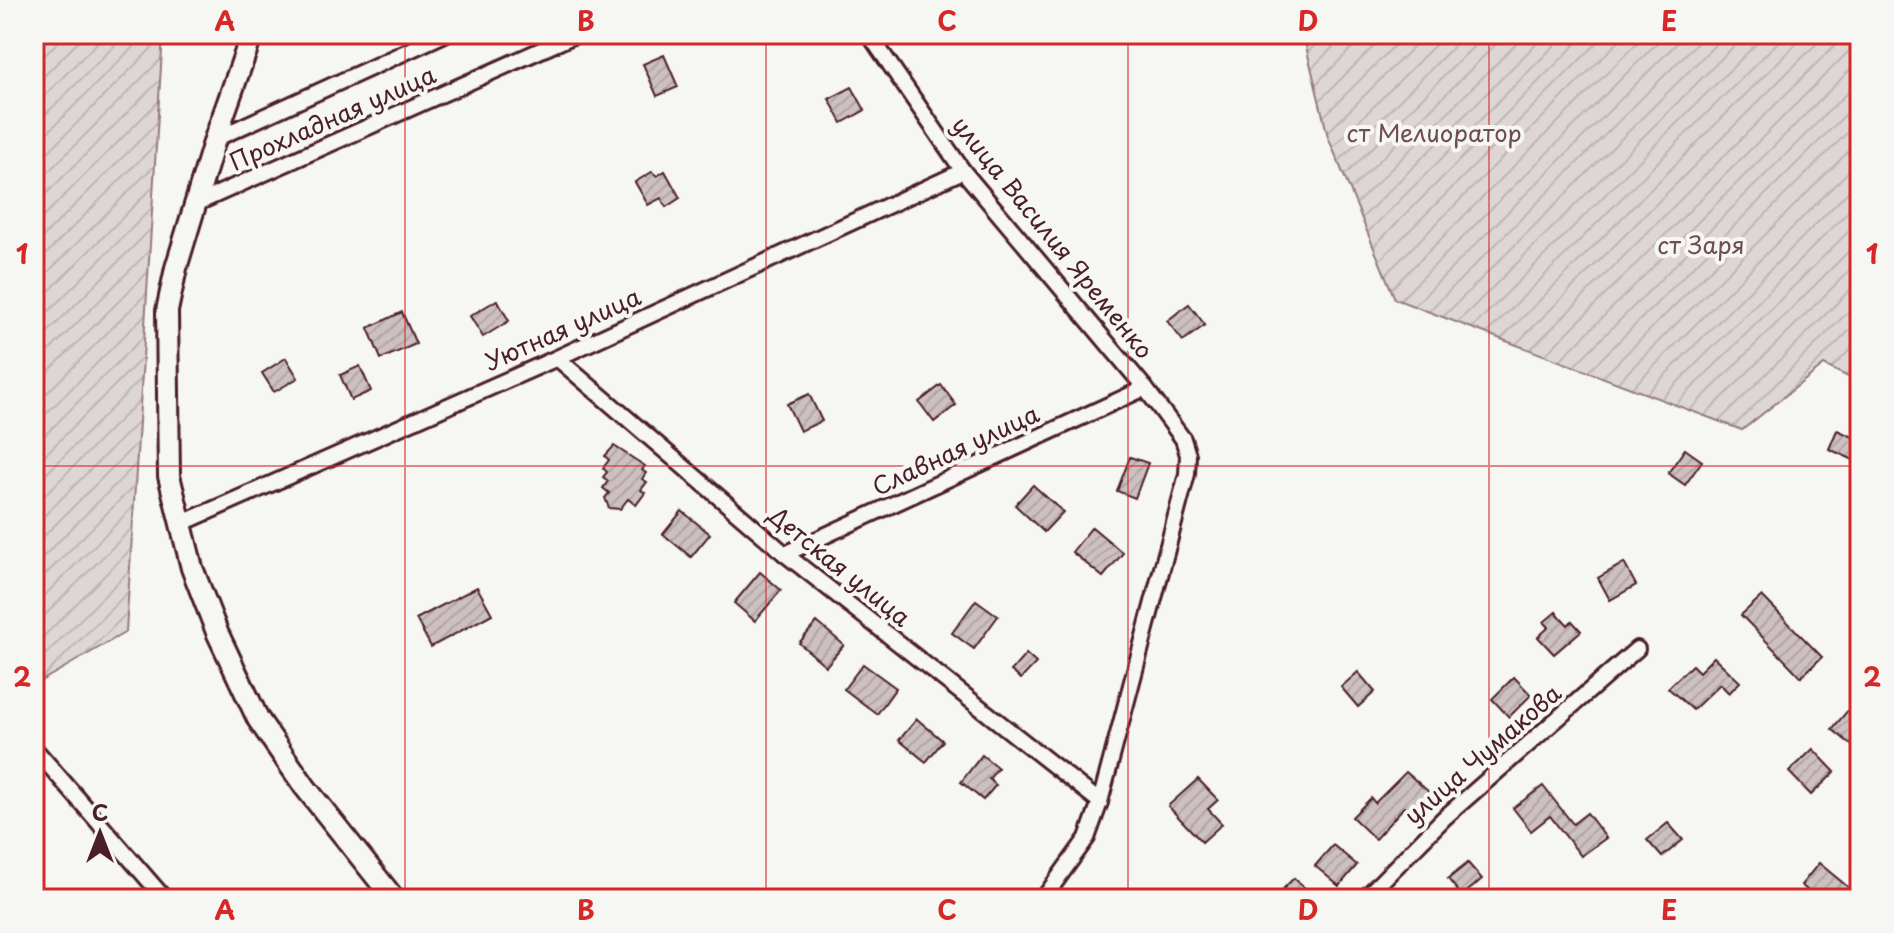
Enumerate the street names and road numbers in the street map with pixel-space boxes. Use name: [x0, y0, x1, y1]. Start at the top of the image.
street label: Прохладная улица: [223, 56, 441, 179]
street label: улица Василия Яременко: [944, 108, 1163, 366]
street label: Уютная улица: [478, 278, 646, 379]
street label: Славная улица: [866, 395, 1045, 504]
street label: Детская улица: [761, 496, 919, 634]
street label: улица Чумакова: [1395, 675, 1568, 832]

